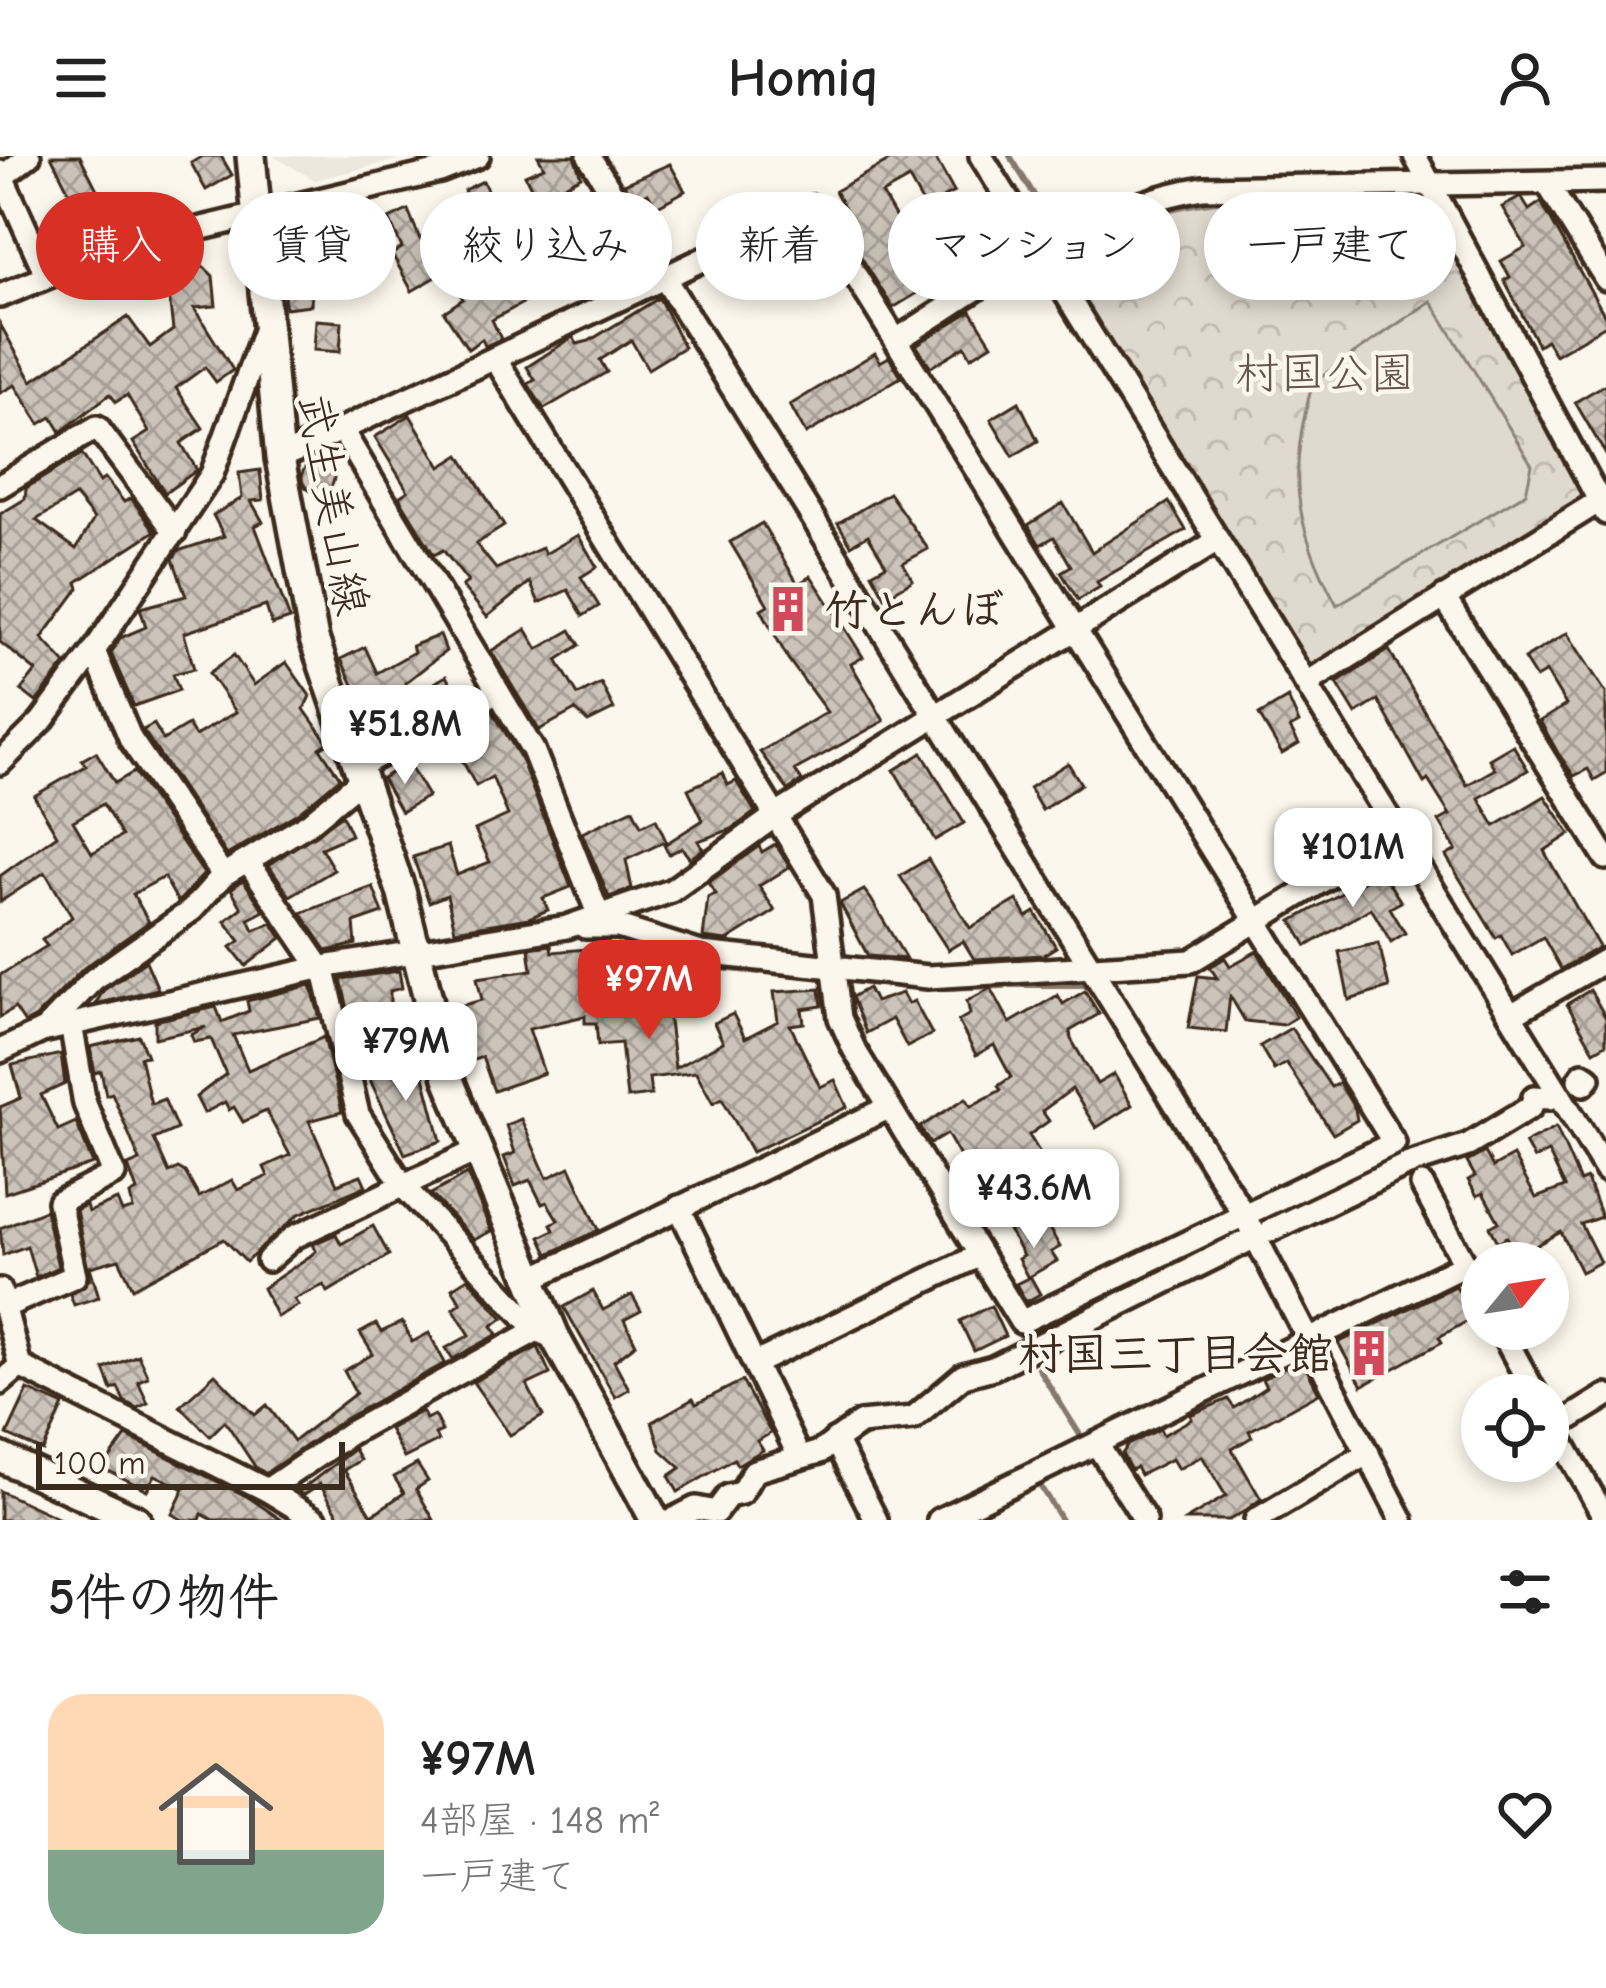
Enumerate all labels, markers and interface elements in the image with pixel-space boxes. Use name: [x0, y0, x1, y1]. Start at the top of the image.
icon: menu: [48, 45, 114, 111]
icon: person: [1492, 45, 1558, 111]
text: Homiq: [728, 47, 878, 110]
chip: 購入: [36, 192, 204, 300]
chip: 賃貸: [228, 192, 396, 300]
chip: 絞り込み: [420, 192, 672, 300]
chip: 新着: [696, 192, 864, 300]
chip: マンション: [888, 192, 1180, 300]
chip: 一戸建て: [1204, 192, 1456, 300]
park label: 村国公園: [1235, 347, 1415, 399]
street label: 武生美山線: [288, 389, 378, 619]
building icon: 竹とんぼ: [763, 584, 813, 634]
place label: 竹とんぼ: [824, 584, 1004, 636]
pin: ¥51.8M: [307, 685, 503, 787]
text: ¥51.8M: [348, 701, 462, 746]
pin: ¥101M: [1269, 808, 1437, 910]
text: ¥101M: [1301, 824, 1405, 869]
pin: ¥97M: [578, 940, 720, 1042]
text: ¥97M: [605, 956, 693, 1001]
pin: ¥79M: [335, 1002, 477, 1104]
text: ¥79M: [362, 1018, 450, 1063]
pin: ¥43.6M: [936, 1149, 1132, 1251]
text: ¥43.6M: [976, 1165, 1092, 1210]
north arrow: [1461, 1242, 1569, 1350]
map controls: [1461, 1242, 1569, 1482]
place label: 村国三丁目会館: [1018, 1328, 1333, 1380]
building icon: 村国三丁目会館: [1344, 1328, 1394, 1378]
button: locate: [1461, 1374, 1569, 1482]
scale bar: [36, 1436, 345, 1489]
text: 100 m: [54, 1444, 146, 1482]
icon: filters: [1492, 1559, 1558, 1625]
text: 5件の物件: [48, 1568, 279, 1627]
text: ¥97M: [420, 1729, 536, 1788]
icon: home: [144, 1742, 288, 1886]
icon: heart: [1492, 1781, 1558, 1847]
text: 4部屋 · 148 m²: [420, 1798, 659, 1843]
text: 一戸建て: [420, 1854, 576, 1899]

